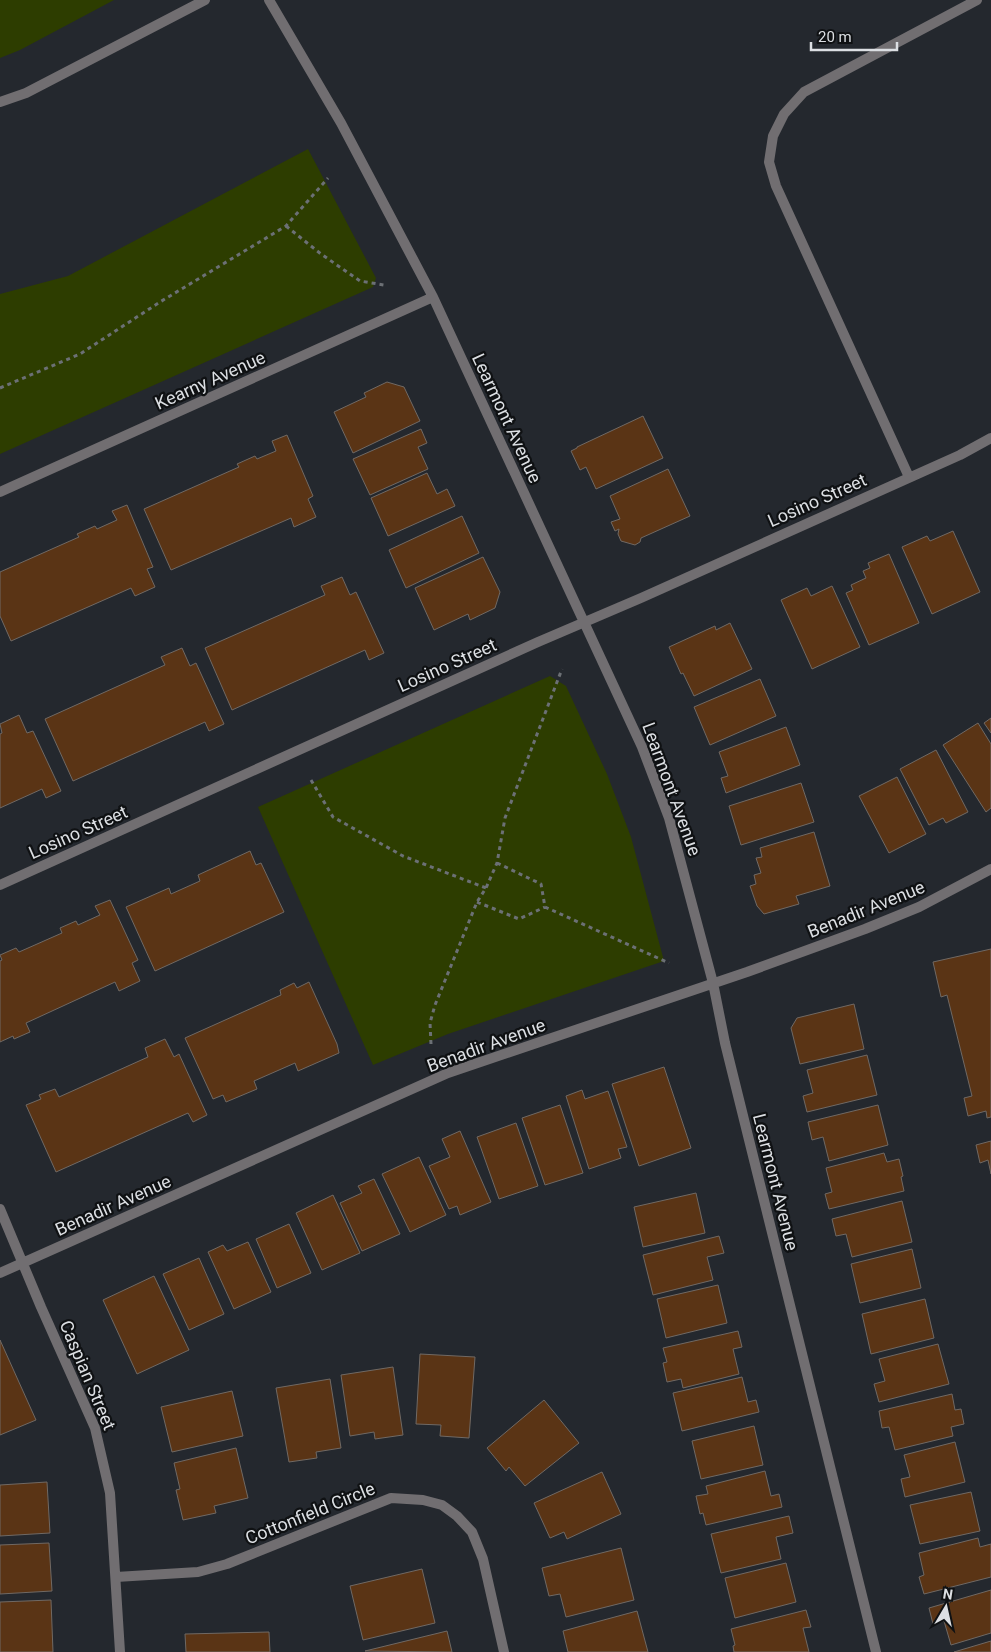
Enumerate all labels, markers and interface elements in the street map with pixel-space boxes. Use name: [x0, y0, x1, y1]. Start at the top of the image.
scale bar: [811, 20, 897, 52]
text: 20 m: [818, 28, 852, 46]
street label: Kearny Avenue: [152, 346, 268, 414]
street label: Learmont Avenue: [468, 350, 546, 486]
street label: Losino Street: [764, 469, 870, 531]
street label: Losino Street: [394, 634, 500, 696]
street label: Learmont Avenue: [638, 719, 706, 859]
street label: Losino Street: [25, 801, 131, 863]
street label: Benadir Avenue: [804, 876, 928, 942]
street label: Benadir Avenue: [424, 1014, 548, 1076]
street label: Learmont Avenue: [749, 1111, 803, 1253]
street label: Benadir Avenue: [52, 1170, 174, 1240]
street label: Caspian Street: [55, 1317, 121, 1433]
street label: Cottonfield Circle: [242, 1477, 378, 1549]
north arrow: [921, 1582, 971, 1632]
text: N: [942, 1585, 954, 1603]

